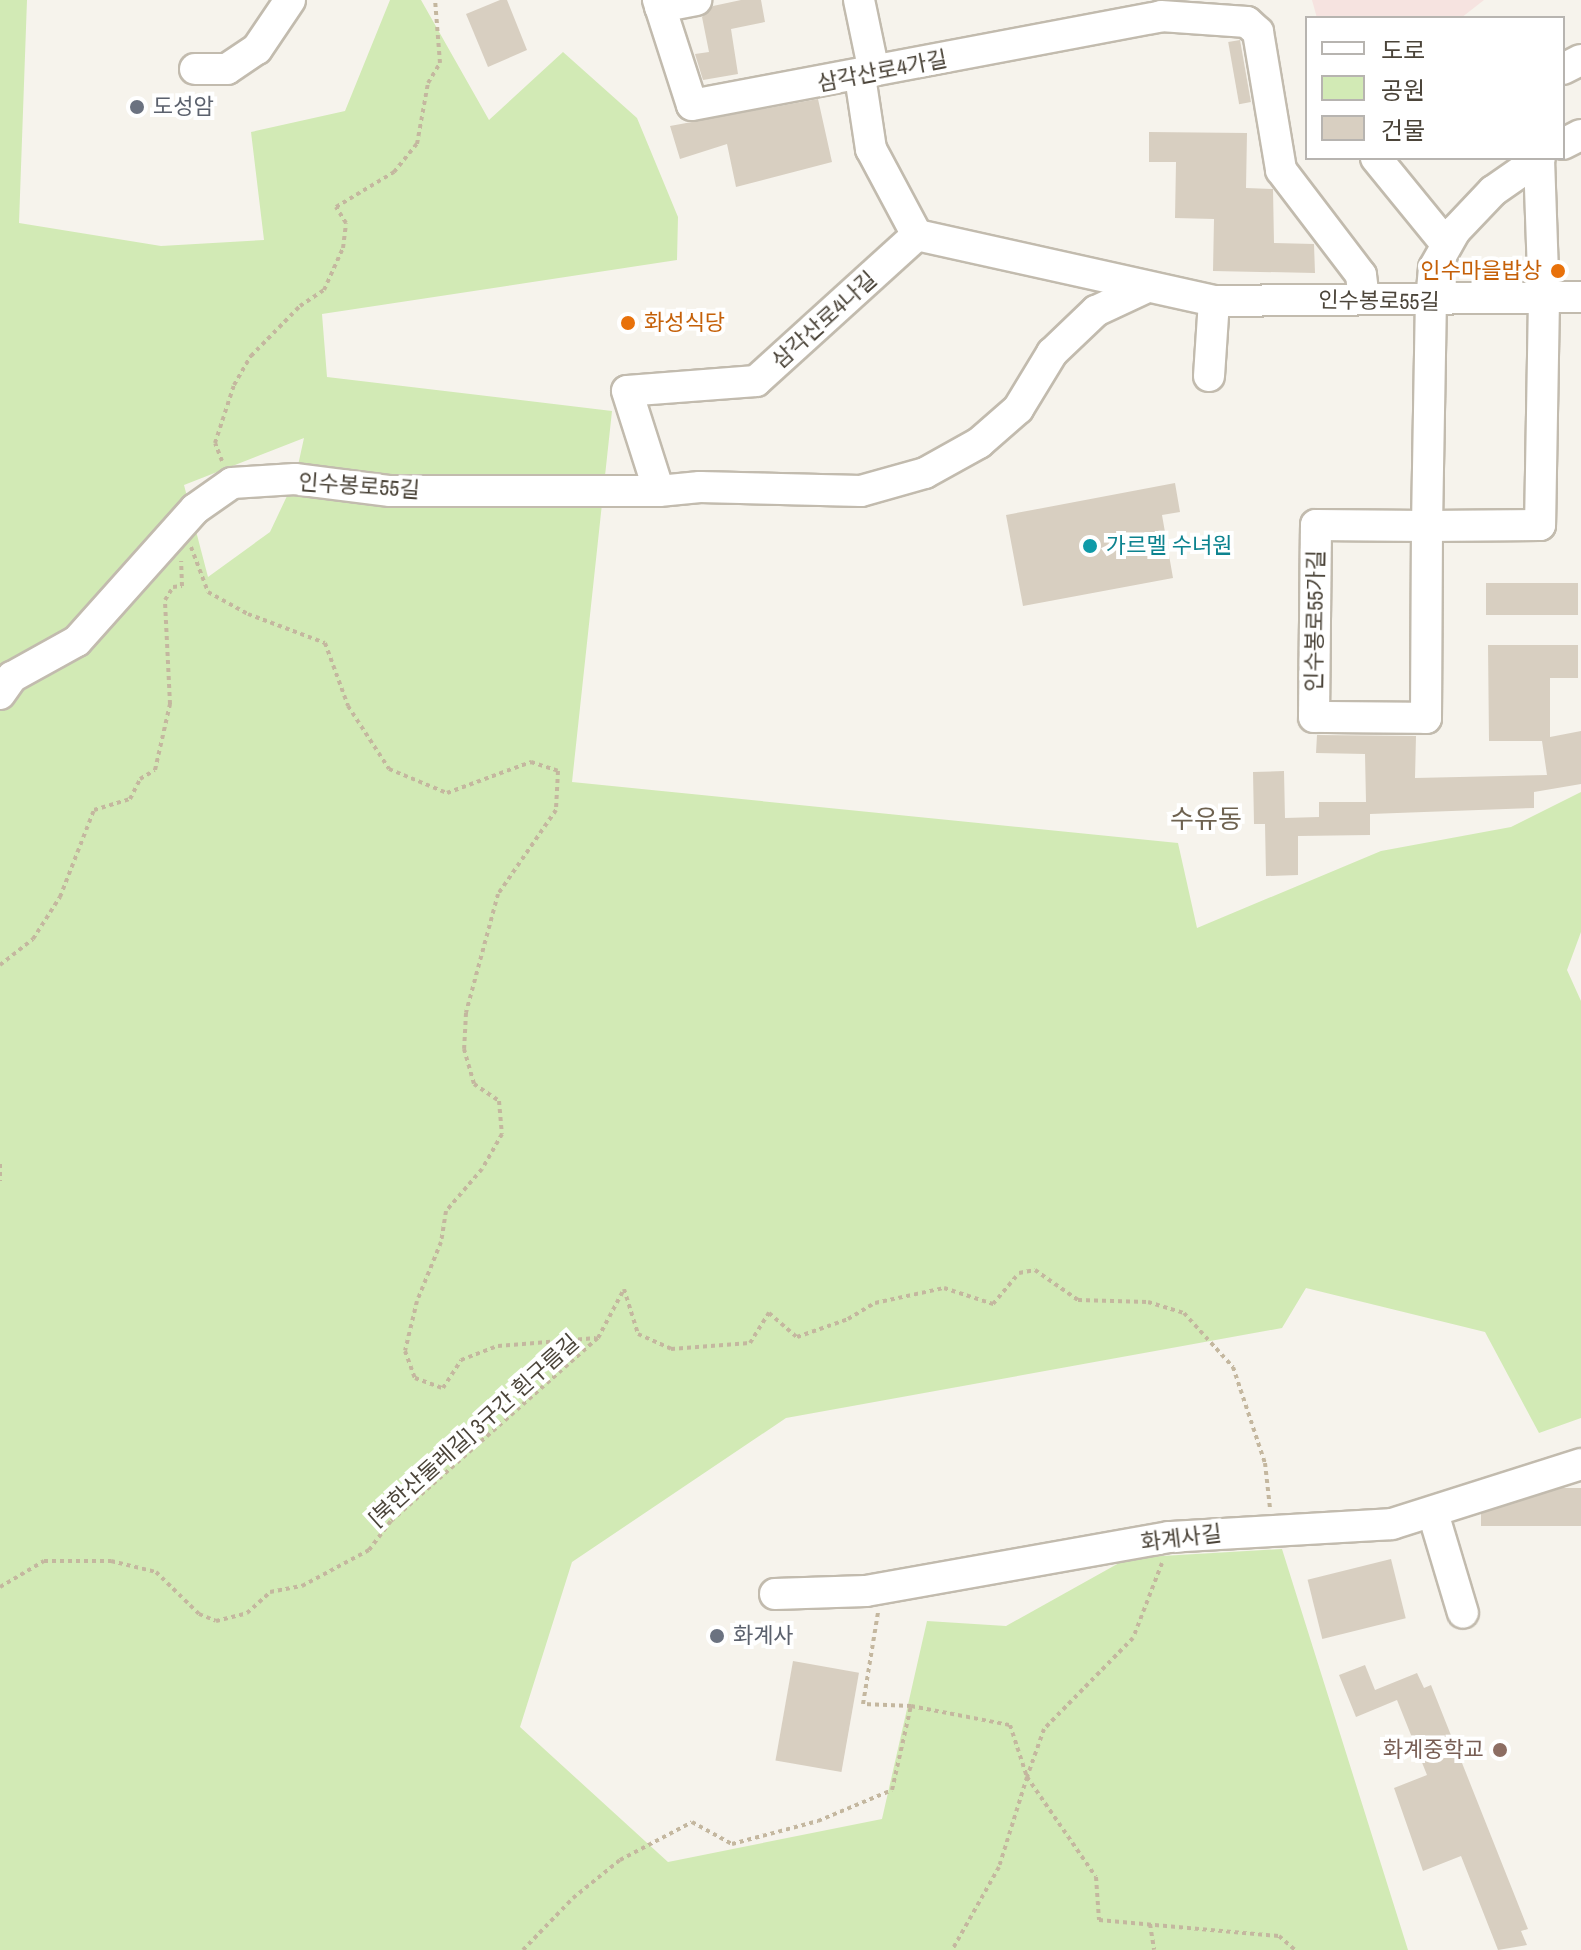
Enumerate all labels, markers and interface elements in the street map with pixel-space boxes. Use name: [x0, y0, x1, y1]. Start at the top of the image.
legend: [1305, 16, 1565, 160]
text: 도로: [1381, 34, 1425, 66]
street label: 삼각산로4가길: [815, 45, 949, 97]
text: 공원: [1381, 74, 1425, 106]
place label: 도성암: [153, 94, 214, 120]
marker: 도성암: [128, 98, 146, 116]
text: 건물: [1381, 114, 1425, 146]
place label: 인수마을밥상: [1421, 258, 1542, 284]
marker: 인수마을밥상: [1549, 262, 1567, 280]
street label: 삼각산로4나길: [766, 266, 882, 374]
street label: 인수봉로55길: [1318, 287, 1440, 315]
place label: 화성식당: [644, 310, 725, 336]
marker: 화성식당: [619, 314, 637, 332]
street label: 인수봉로55길: [298, 469, 420, 503]
place label: 가르멜 수녀원: [1106, 533, 1232, 559]
marker: 가르멜 수녀원: [1081, 537, 1099, 555]
street label: 인수봉로55가길: [1301, 550, 1329, 692]
district label: 수유동: [1170, 803, 1242, 835]
street label: [북한산둘레길] 3구간 흰구름길: [364, 1329, 584, 1531]
street label: 화계사길: [1139, 1520, 1223, 1556]
place label: 화계사: [733, 1623, 794, 1649]
marker: 화계사: [708, 1627, 726, 1645]
place label: 화계중학교: [1383, 1737, 1484, 1763]
marker: 화계중학교: [1491, 1741, 1509, 1759]

